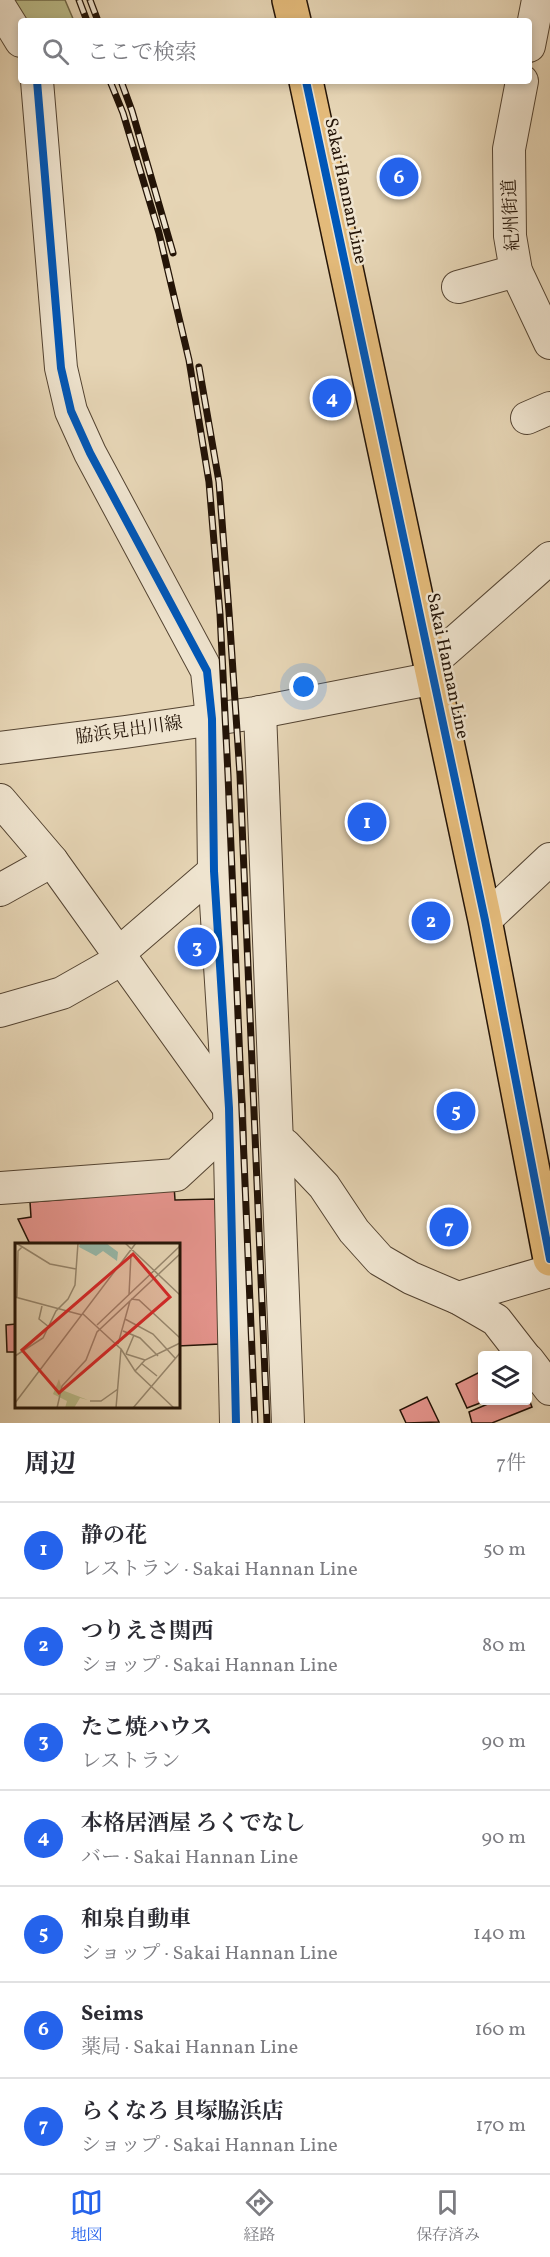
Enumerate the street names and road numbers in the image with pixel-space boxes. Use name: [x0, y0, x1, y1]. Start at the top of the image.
street label: Sakai Hannan Line: [317, 116, 373, 266]
street label: 紀州街道: [498, 178, 526, 252]
street label: Sakai Hannan Line: [419, 591, 475, 741]
street label: 脇浜見出川線: [74, 711, 184, 751]

